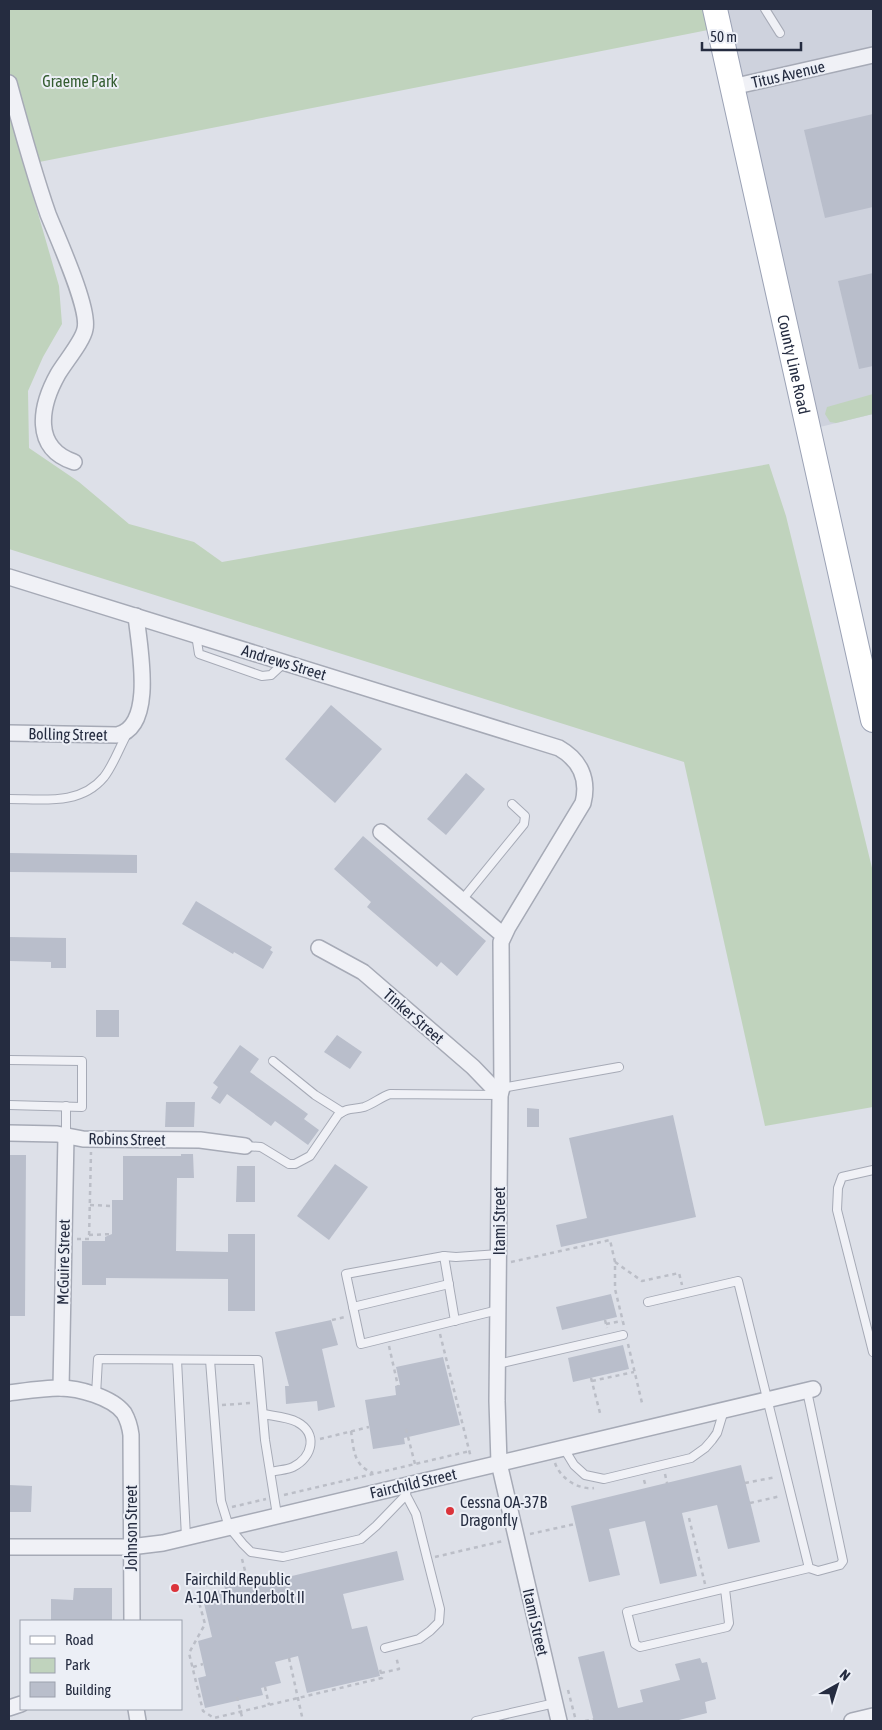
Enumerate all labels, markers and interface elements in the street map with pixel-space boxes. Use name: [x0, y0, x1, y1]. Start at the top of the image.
scale bar: [702, 20, 801, 52]
text: 50 m: [710, 28, 737, 45]
street label: Titus Avenue: [750, 57, 826, 91]
park label: Graeme Park: [42, 72, 118, 90]
street label: County Line Road: [774, 313, 814, 416]
street label: Andrews Street: [240, 641, 329, 684]
street label: Bolling Street: [28, 724, 108, 745]
street label: Tinker Street: [380, 985, 448, 1047]
street label: Robins Street: [88, 1129, 166, 1149]
street label: Itami Street: [490, 1186, 508, 1255]
street label: McGuire Street: [53, 1219, 73, 1305]
street label: Fairchild Street: [368, 1464, 458, 1502]
street label: Johnson Street: [122, 1484, 140, 1571]
place label: Cessna OA-37B Dragonfly: [460, 1493, 547, 1530]
marker: Cessna OA-37B Dragonfly: [444, 1505, 456, 1517]
place label: Fairchild Republic A-10A Thunderbolt II: [185, 1570, 305, 1606]
marker: Fairchild Republic A-10A Thunderbolt II: [169, 1582, 181, 1594]
street label: Itami Street: [520, 1587, 553, 1658]
legend: [20, 1620, 182, 1710]
text: Road: [65, 1631, 94, 1648]
text: Park: [65, 1656, 90, 1673]
north arrow: [812, 1660, 862, 1710]
text: N: [837, 1666, 853, 1684]
text: Building: [65, 1681, 111, 1698]

